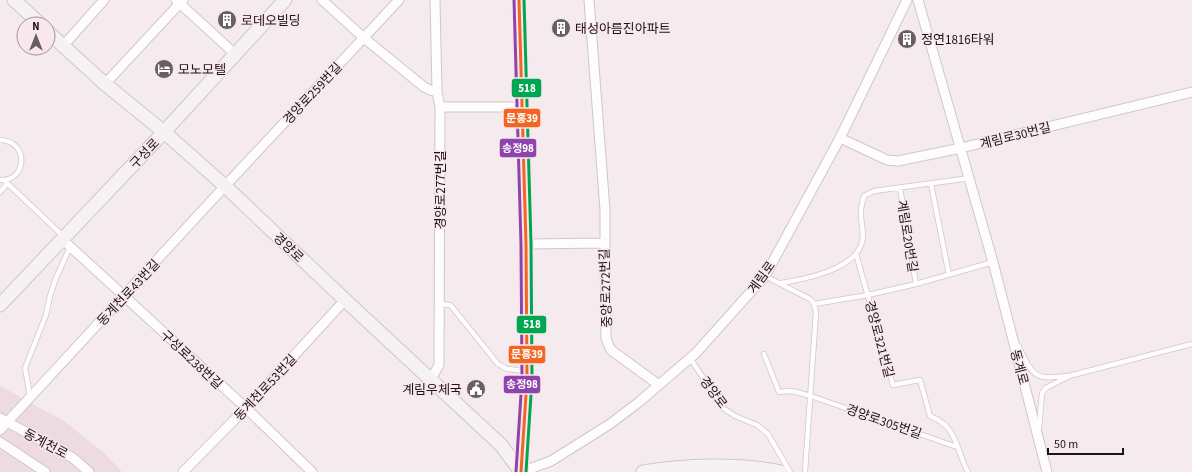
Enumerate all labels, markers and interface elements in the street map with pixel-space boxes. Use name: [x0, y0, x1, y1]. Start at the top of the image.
building icon: 로데오빌딩: [216, 9, 238, 31]
place label: 로데오빌딩: [241, 12, 301, 30]
north arrow: [16, 16, 56, 56]
building icon: 태성아름진아파트: [550, 17, 572, 39]
text: N: [32, 19, 40, 34]
place label: 태성아름진아파트: [575, 20, 671, 38]
building icon: 정연1816타워: [896, 28, 918, 50]
place label: 정연1816타워: [921, 31, 995, 49]
hotel icon: 모노모텔: [153, 58, 175, 80]
street label: 경양로259번길: [279, 59, 346, 129]
place label: 모노모텔: [178, 61, 226, 79]
line badge: 518: [511, 78, 542, 98]
text: 518: [518, 81, 536, 96]
line badge: 문흥39: [503, 108, 541, 128]
text: 문흥39: [506, 111, 538, 126]
street label: 계림로30번길: [978, 118, 1053, 154]
street label: 구성로: [126, 135, 164, 173]
line badge: 송정98: [499, 138, 537, 158]
text: 송정98: [502, 141, 534, 156]
street label: 경양로277번길: [432, 150, 450, 230]
street label: 계림로20번길: [892, 199, 922, 273]
street label: 경양로: [269, 229, 307, 267]
street label: 중앙로272번길: [596, 248, 616, 328]
street label: 동계천로43번길: [93, 256, 164, 330]
street label: 계림로: [744, 258, 780, 297]
street label: 경양로321번길: [860, 299, 898, 380]
line badge: 518: [516, 315, 547, 334]
text: 518: [523, 317, 541, 332]
street label: 구성로238번길: [156, 326, 226, 393]
line badge: 문흥39: [508, 345, 546, 364]
text: 문흥39: [511, 347, 543, 362]
street label: 동계로: [1006, 348, 1032, 387]
street label: 동계천로53번길: [230, 351, 301, 425]
street label: 경양로: [695, 373, 731, 412]
line badge: 송정98: [503, 375, 541, 394]
text: 송정98: [506, 377, 538, 392]
public building icon: 계림우체국: [465, 378, 487, 400]
place label: 계림우체국: [402, 381, 462, 399]
street label: 경양로305번길: [843, 401, 924, 443]
street label: 동계천로: [20, 425, 71, 463]
scale bar: [1048, 430, 1123, 456]
text: 50 m: [1054, 436, 1078, 453]

